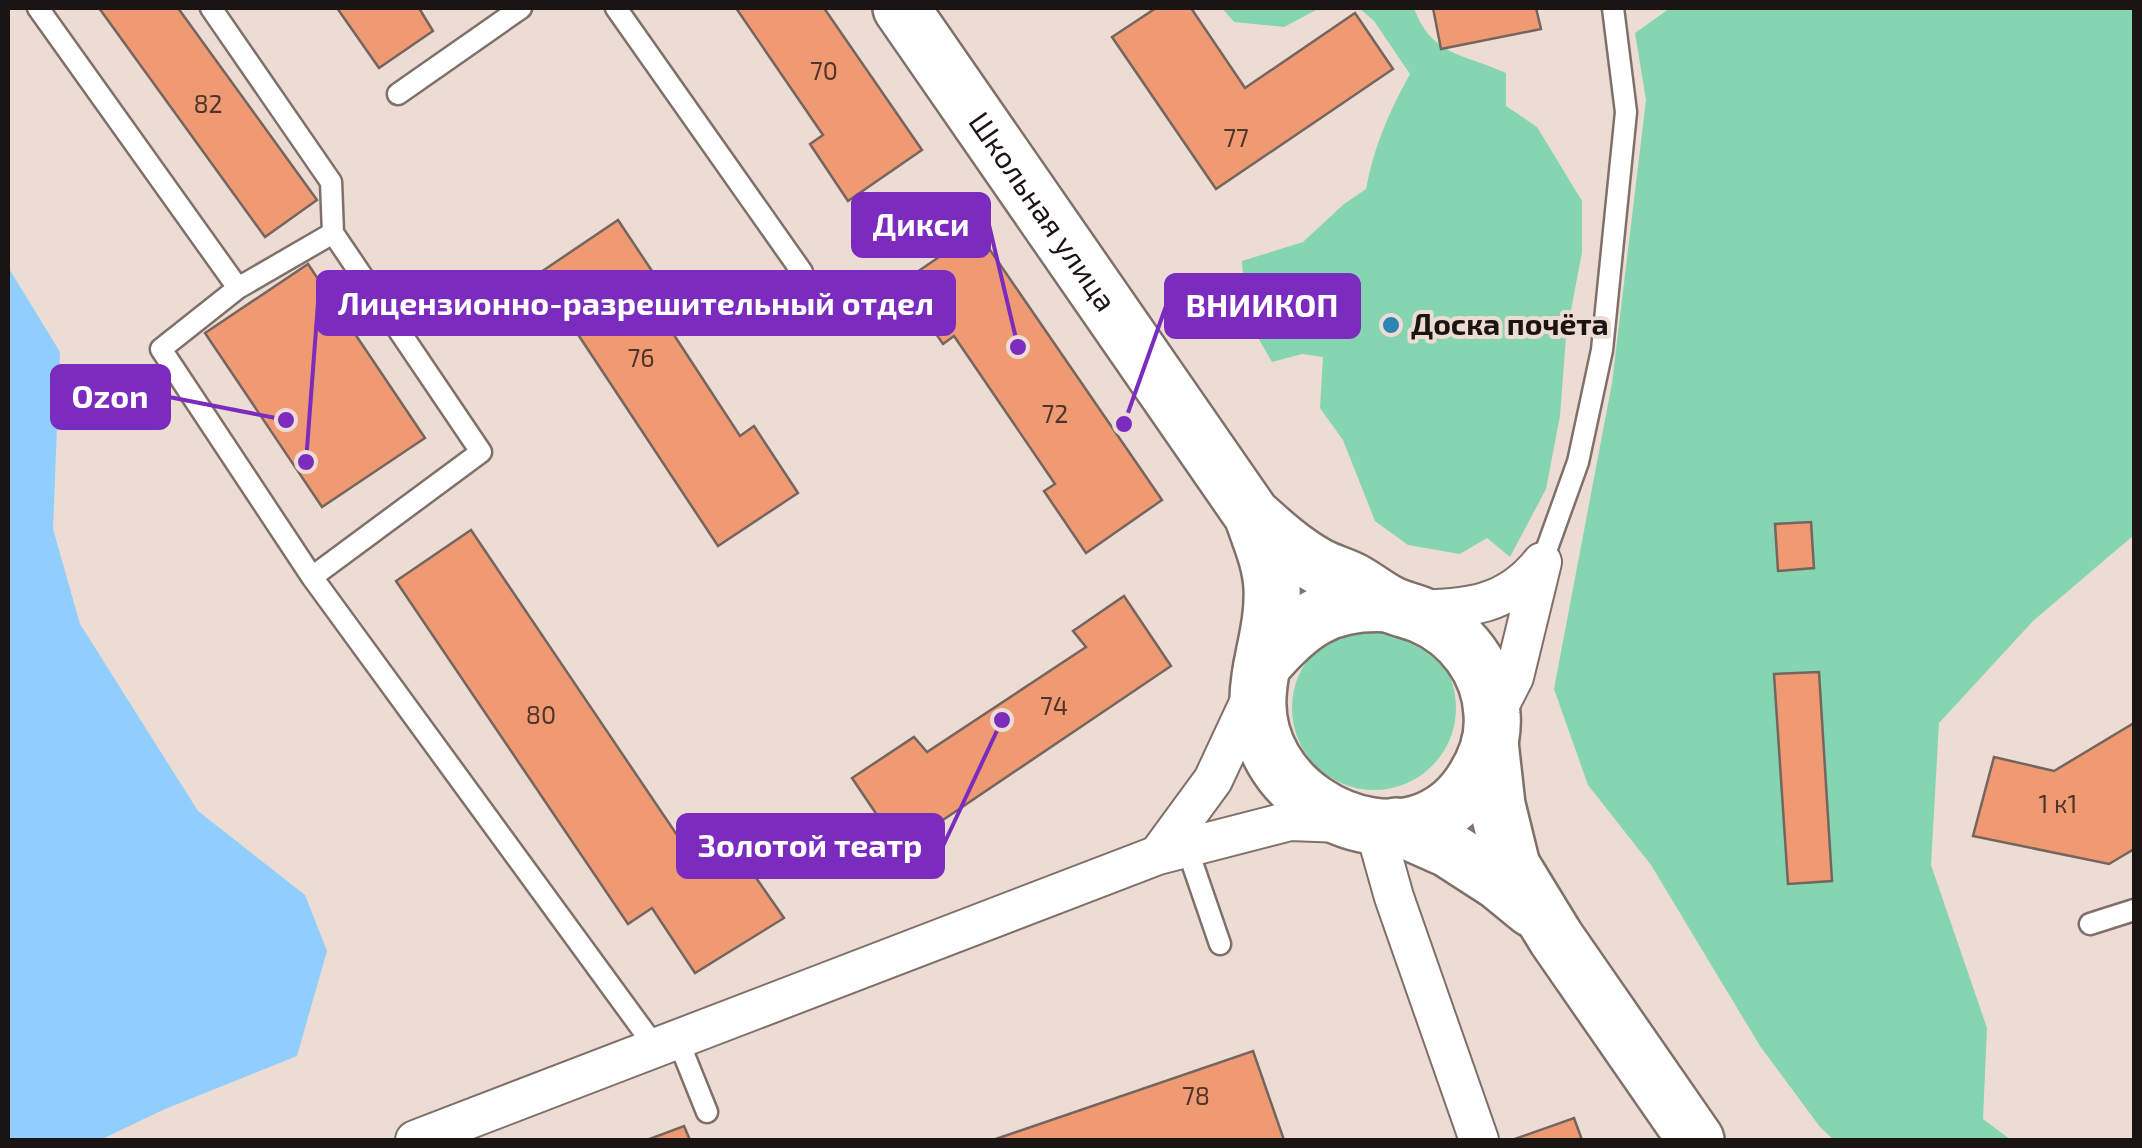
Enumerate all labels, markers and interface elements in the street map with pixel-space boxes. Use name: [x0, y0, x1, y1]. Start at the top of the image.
house number: 70: [810, 55, 838, 85]
house number: 82: [193, 88, 223, 118]
street label: Школьная улица: [962, 104, 1125, 317]
house number: 77: [1223, 122, 1249, 152]
callout: Дикси: [853, 194, 989, 256]
text: Дикси: [873, 204, 969, 242]
callout: Лицензионно-разрешительный отдел: [318, 272, 954, 334]
callout: ВНИИКОП: [1166, 275, 1359, 337]
text: Лицензионно-разрешительный отдел: [338, 283, 934, 321]
text: ВНИИКОП: [1186, 285, 1338, 323]
place label: Доска почёта: [1411, 305, 1609, 341]
marker: Доска почёта: [1380, 314, 1402, 336]
house number: 76: [627, 342, 655, 372]
callout: Ozon: [52, 366, 169, 428]
text: Ozon: [72, 376, 148, 414]
house number: 72: [1042, 398, 1068, 428]
house number: 74: [1040, 690, 1068, 720]
house number: 80: [526, 699, 556, 729]
house number: 1 к1: [2039, 788, 2077, 818]
callout: Золотой театр: [678, 815, 943, 877]
text: Золотой театр: [698, 825, 922, 863]
house number: 78: [1182, 1080, 1210, 1110]

